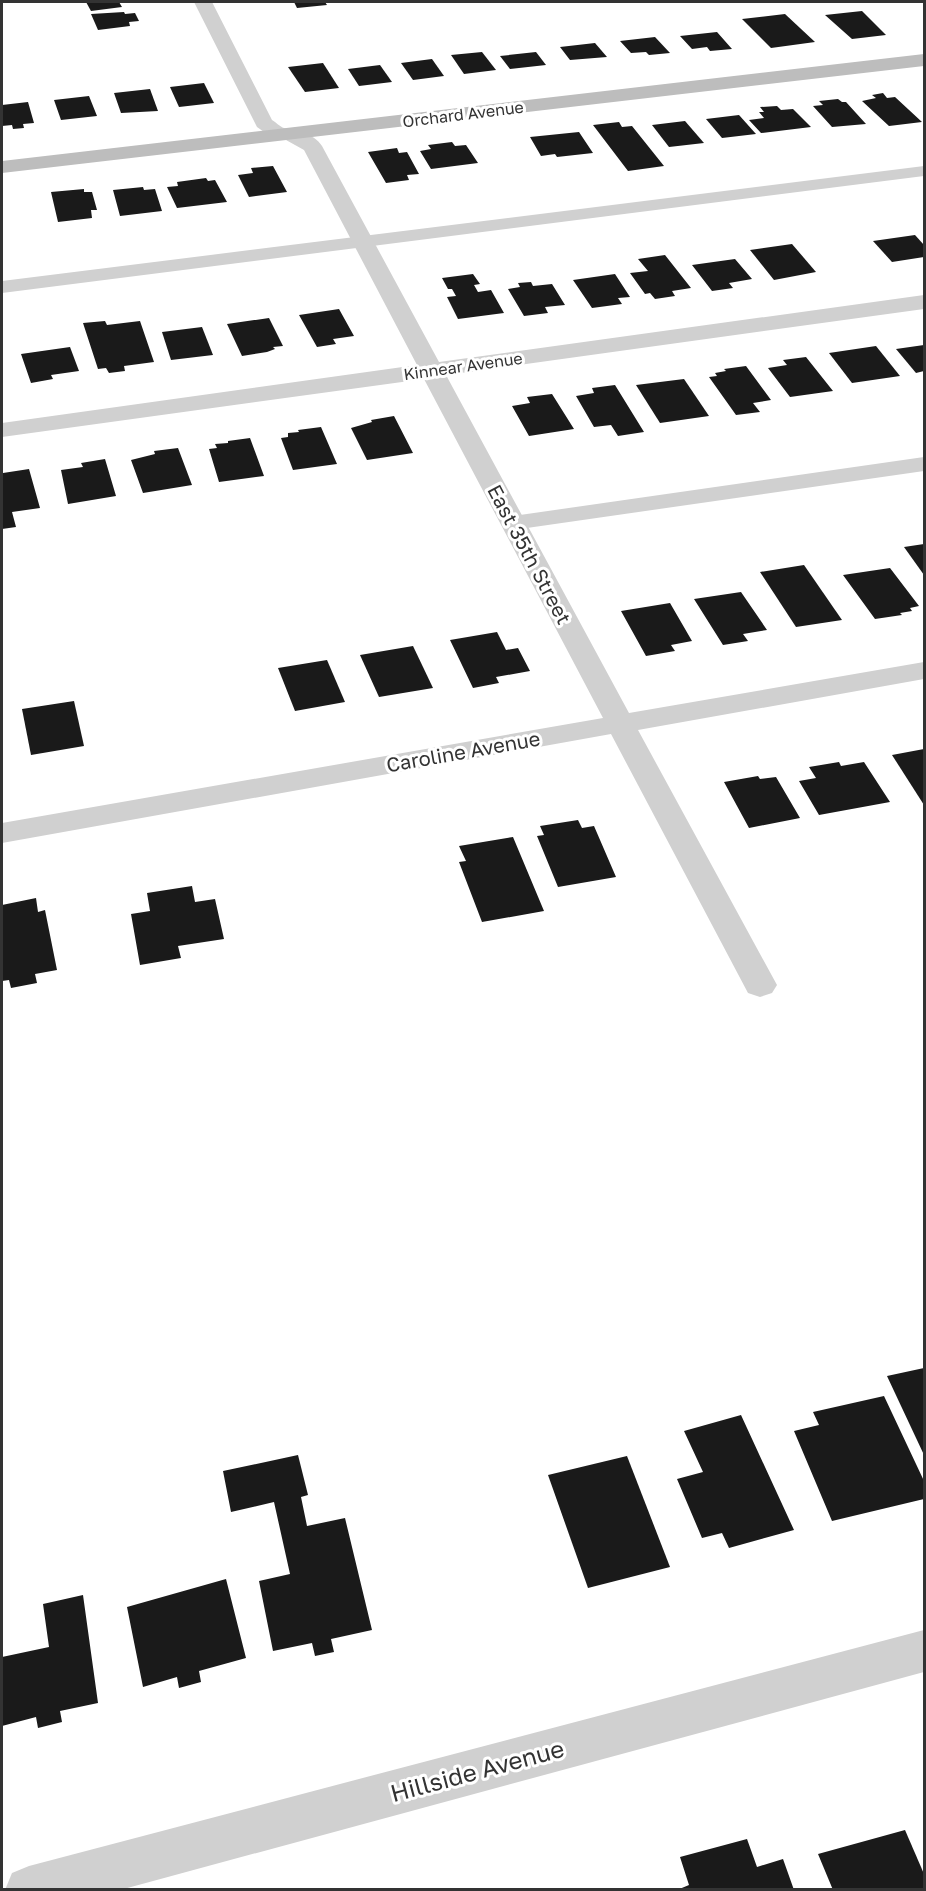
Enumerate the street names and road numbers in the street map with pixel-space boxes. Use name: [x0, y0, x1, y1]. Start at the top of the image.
street label: Orchard Avenue: [401, 97, 525, 131]
street label: Kinnear Avenue: [402, 348, 524, 384]
street label: East 35th Street: [483, 480, 577, 628]
street label: Caroline Avenue: [384, 726, 542, 776]
street label: Hillside Avenue: [387, 1733, 567, 1807]

